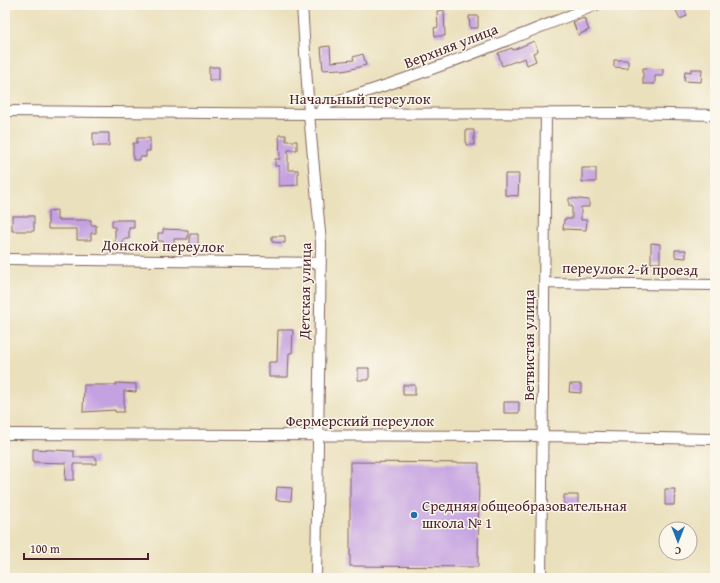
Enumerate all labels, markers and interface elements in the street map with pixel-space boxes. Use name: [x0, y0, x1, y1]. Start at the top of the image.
street label: Верхняя улица: [401, 18, 502, 73]
street label: Начальный переулок: [289, 88, 431, 109]
street label: Донской переулок: [101, 234, 225, 257]
street label: Детская улица: [293, 242, 316, 341]
street label: переулок 2-й проезд: [562, 257, 698, 280]
street label: Ветвистая улица: [518, 288, 539, 401]
street label: Фермерский переулок: [286, 410, 434, 431]
place label: Средняя общеобразовательная школа № 1: [422, 495, 627, 533]
marker: Средняя общеобразовательная школа № 1: [409, 510, 419, 520]
north arrow: [658, 521, 698, 561]
scale bar: [24, 535, 148, 561]
text: 100 m: [30, 540, 60, 557]
text: С: [675, 543, 681, 559]

